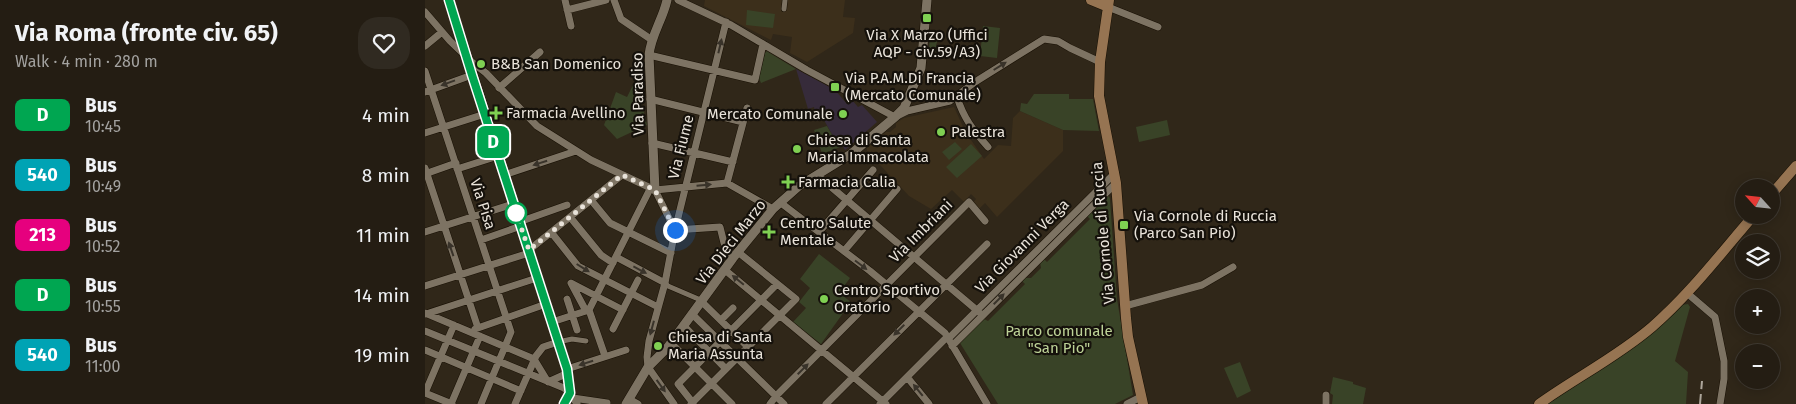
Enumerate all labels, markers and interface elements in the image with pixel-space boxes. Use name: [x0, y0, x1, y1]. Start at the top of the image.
marker: Via X Marzo (Uffici AQP - civ.59/A3): [921, 12, 933, 24]
button: heart: [358, 17, 410, 69]
text: Via Roma (fronte civ. 65): [15, 19, 278, 47]
place label: Via X Marzo (Uffici AQP - civ.59/A3): [866, 26, 988, 61]
one-way arrow: [716, 39, 724, 54]
text: Walk · 4 min · 280 m: [15, 52, 158, 71]
street label: Via Paradiso: [628, 52, 648, 136]
place label: B&B San Domenico: [491, 55, 621, 73]
marker: B&B San Domenico: [475, 58, 487, 70]
one-way arrow: [993, 61, 1007, 70]
place label: Via P.A.M.Di Francia (Mercato Comunale): [845, 69, 981, 104]
one-way arrow: [441, 80, 456, 87]
marker: Via P.A.M.Di Francia (Mercato Comunale): [829, 81, 841, 93]
text: Bus: [85, 94, 117, 117]
text: D: [37, 104, 48, 126]
text: 4 min: [362, 104, 410, 127]
place label: Farmacia Avellino: [506, 104, 626, 122]
place label: Mercato Comunale: [707, 105, 833, 123]
marker: Farmacia Avellino: [490, 107, 502, 119]
marker: Mercato Comunale: [837, 108, 849, 120]
street label: Via Fiume: [664, 113, 698, 181]
text: 10:45: [85, 117, 121, 136]
place label: Palestra: [951, 123, 1005, 141]
line badge: D: [477, 126, 509, 158]
marker: Palestra: [935, 126, 947, 138]
text: D: [487, 131, 499, 153]
place label: Chiesa di Santa Maria Immacolata: [807, 131, 929, 166]
marker: Chiesa di Santa Maria Immacolata: [791, 143, 803, 155]
text: Bus: [85, 154, 117, 177]
one-way arrow: [533, 159, 548, 167]
street label: Via Cornole di Ruccia: [1088, 161, 1118, 305]
text: 540: [27, 164, 58, 186]
text: 8 min: [362, 164, 410, 187]
place label: Farmacia Calia: [798, 173, 896, 191]
street label: Via Pisa: [466, 176, 500, 232]
marker: Farmacia Calia: [782, 176, 794, 188]
text: 10:49: [85, 177, 121, 196]
north arrow: [1735, 179, 1780, 224]
map controls: [1735, 179, 1780, 389]
one-way arrow: [696, 181, 712, 189]
street label: Via Giovanni Verga: [971, 195, 1073, 297]
street label: Via Dieci Marzo: [692, 196, 770, 288]
street label: Via Imbriani: [886, 196, 956, 266]
unlabelled marker: [505, 202, 527, 224]
place label: Via Cornole di Ruccia (Parco San Pio): [1134, 207, 1277, 242]
text: Bus: [85, 214, 117, 237]
place label: Centro Salute Mentale: [780, 214, 871, 249]
your location: [663, 218, 688, 243]
marker: Via Cornole di Ruccia (Parco San Pio): [1118, 219, 1130, 231]
text: 213: [29, 224, 56, 246]
text: 11 min: [356, 224, 410, 247]
marker: Centro Salute Mentale: [762, 225, 776, 239]
button: layers: [1735, 234, 1780, 279]
text: 10:52: [85, 237, 121, 256]
one-way arrow: [447, 241, 455, 256]
one-way arrow: [854, 259, 867, 270]
one-way arrow: [576, 263, 590, 272]
one-way arrow: [633, 266, 648, 274]
text: Bus: [85, 274, 117, 297]
one-way arrow: [732, 275, 745, 286]
place label: Centro Sportivo Oratorio: [834, 281, 940, 316]
text: D: [37, 284, 48, 306]
text: 14 min: [354, 284, 410, 307]
button: +: [1735, 289, 1780, 334]
marker: Centro Sportivo Oratorio: [818, 293, 830, 305]
one-way arrow: [993, 293, 1005, 305]
text: 10:55: [85, 297, 121, 316]
one-way arrow: [648, 321, 656, 336]
park label: Parco comunale "San Pio": [1005, 322, 1113, 357]
one-way arrow: [893, 324, 905, 336]
place label: Chiesa di Santa Maria Assunta: [668, 328, 772, 363]
text: Bus: [85, 334, 117, 357]
marker: Chiesa di Santa Maria Assunta: [652, 340, 664, 352]
text: 540: [27, 344, 58, 366]
text: 19 min: [354, 344, 410, 367]
button: −: [1735, 344, 1780, 389]
text: 11:00: [85, 357, 120, 376]
one-way arrow: [578, 359, 593, 367]
one-way arrow: [797, 363, 809, 375]
one-way arrow: [656, 379, 666, 392]
one-way arrow: [913, 384, 924, 397]

